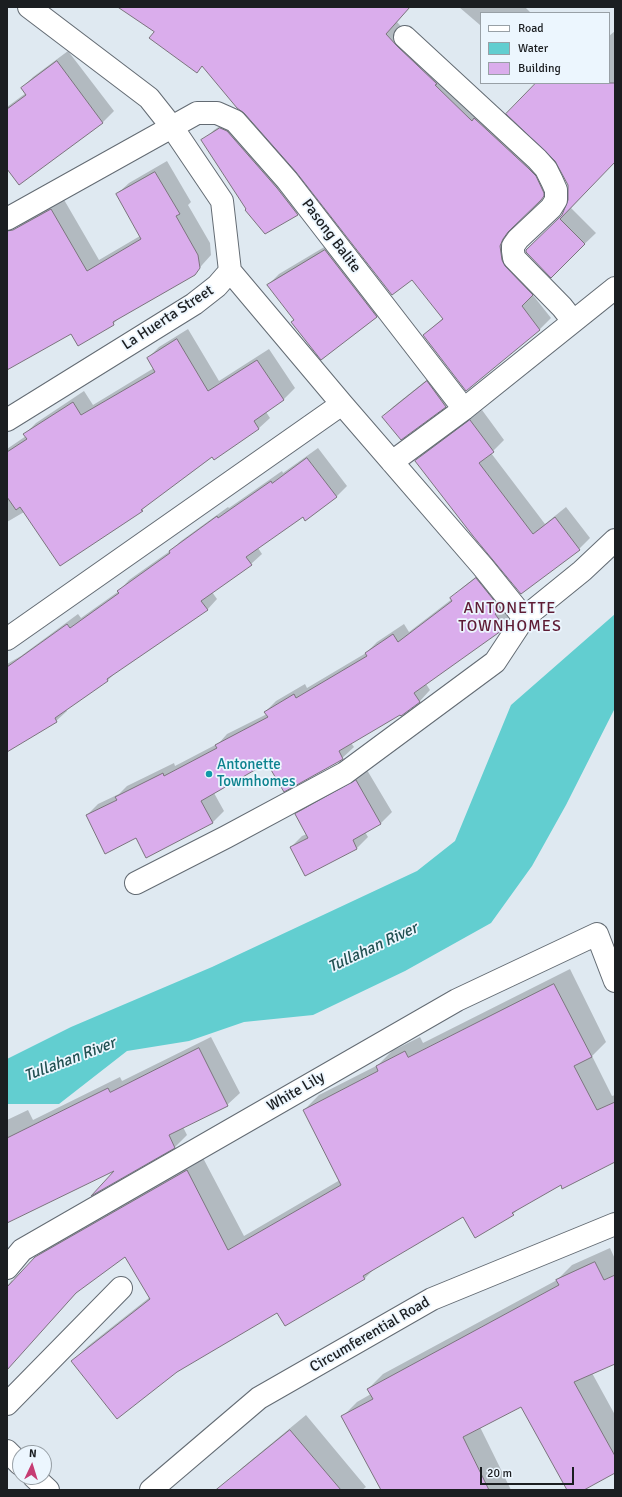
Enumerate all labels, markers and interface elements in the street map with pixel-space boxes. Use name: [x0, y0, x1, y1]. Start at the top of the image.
legend: [480, 12, 610, 84]
text: Road: [518, 21, 544, 36]
text: Water: [518, 41, 548, 56]
text: Building: [518, 61, 561, 76]
street label: Pasong Balite: [298, 196, 364, 276]
street label: La Huerta Street: [119, 282, 217, 354]
district label: ANTONETTE TOWNHOMES: [458, 599, 562, 637]
place label: Antonette Towmhomes: [217, 756, 296, 791]
marker: Antonette Towmhomes: [204, 769, 214, 779]
water label: Tullahan River: [325, 919, 421, 977]
water label: Tullahan River: [22, 1034, 118, 1086]
street label: White Lily: [264, 1068, 328, 1116]
street label: Circumferential Road: [307, 1293, 433, 1377]
north arrow: [12, 1445, 52, 1485]
text: N: [29, 1447, 37, 1460]
scale bar: [482, 1459, 576, 1485]
text: 20 m: [487, 1466, 512, 1481]

